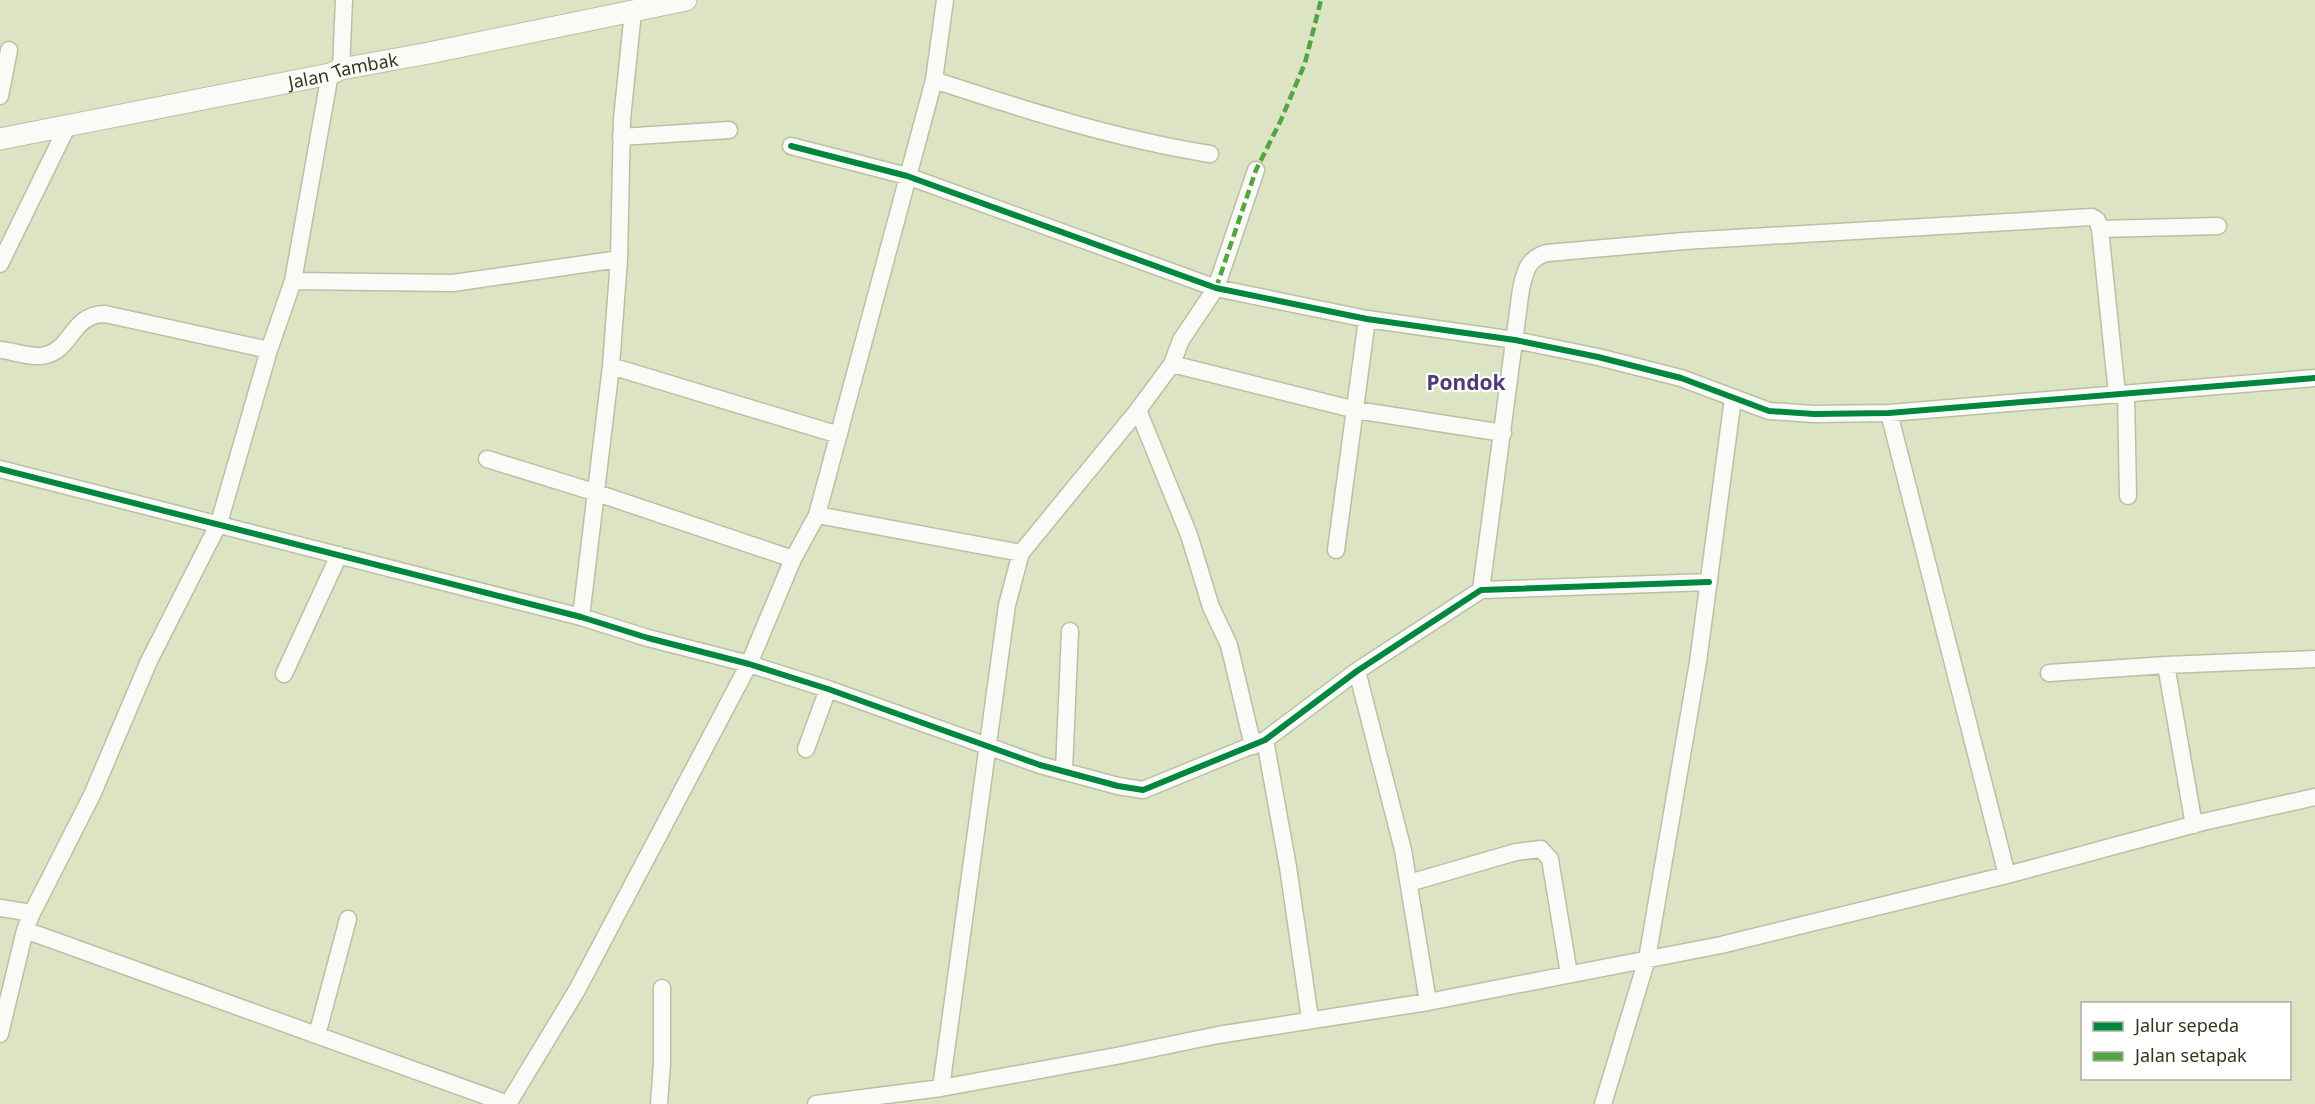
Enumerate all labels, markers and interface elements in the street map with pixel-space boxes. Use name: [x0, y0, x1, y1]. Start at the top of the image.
street label: Jalan Tambak: [284, 47, 400, 94]
district label: Pondok: [1426, 368, 1507, 396]
legend: [2081, 1002, 2291, 1080]
text: Jalur sepeda: [2133, 1013, 2239, 1037]
text: Jalan setapak: [2133, 1043, 2247, 1067]

